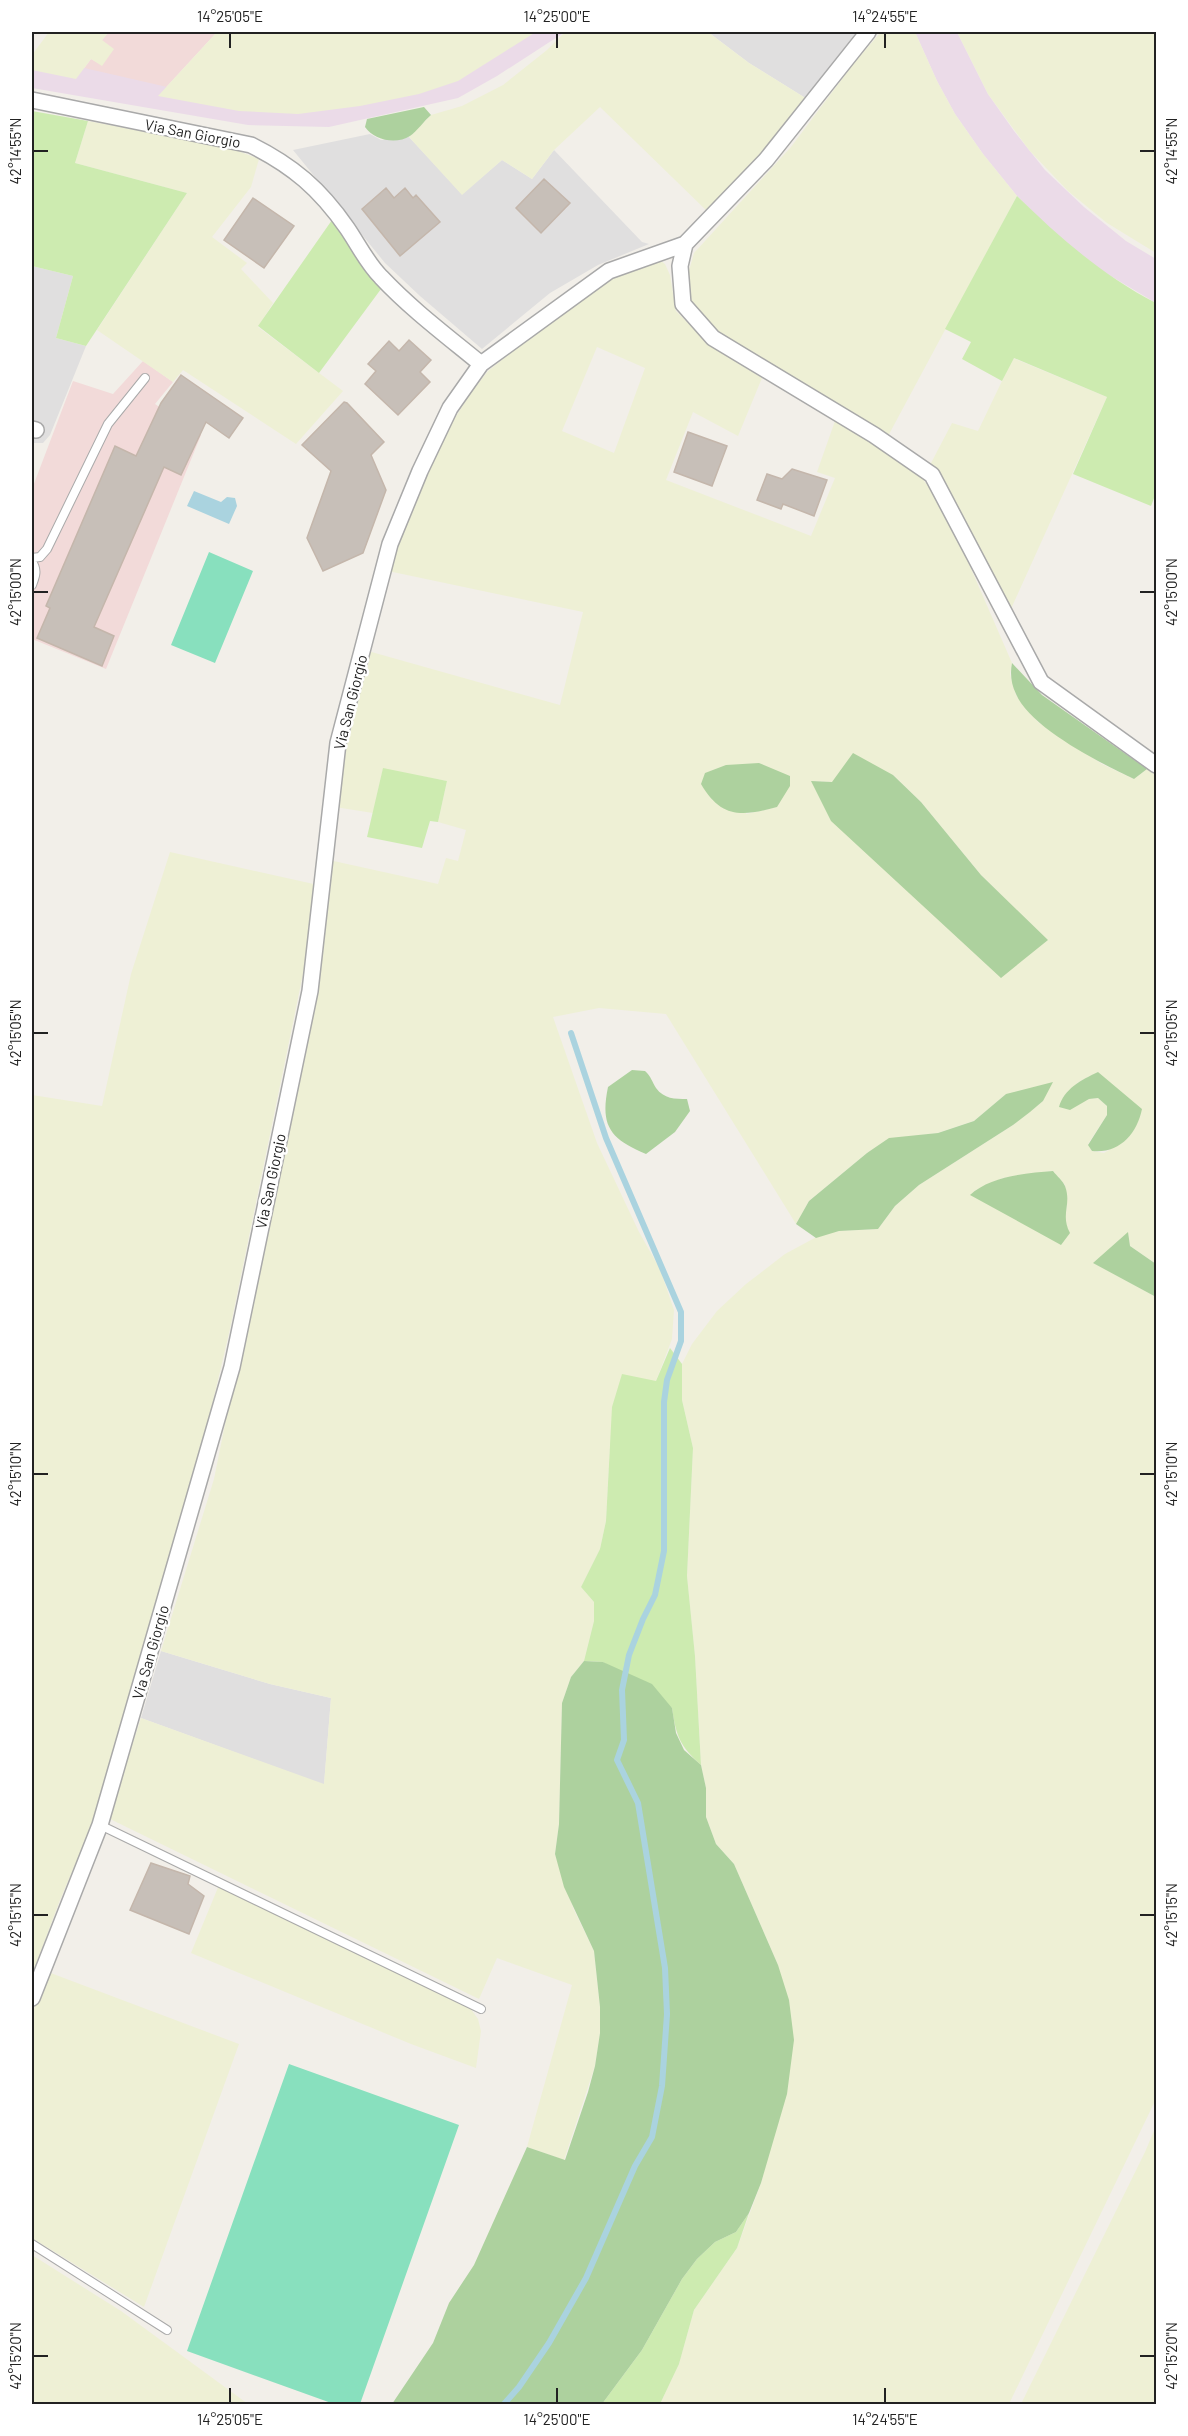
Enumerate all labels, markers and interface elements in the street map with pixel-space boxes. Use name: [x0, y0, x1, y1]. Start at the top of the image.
text: 14°25'05"E: [197, 7, 263, 25]
text: 14°25'00"E: [524, 7, 590, 25]
text: 14°24'55"E: [852, 7, 918, 25]
street label: Via San Giorgio: [144, 115, 242, 151]
text: 42°14'55"N: [6, 118, 24, 184]
text: 42°14'55"N: [1162, 118, 1180, 184]
text: 42°15'00"N: [6, 558, 24, 626]
text: 42°15'00"N: [1162, 558, 1180, 626]
street label: Via San Giorgio: [329, 653, 371, 751]
text: 42°15'05"N: [6, 999, 24, 1067]
text: 42°15'05"N: [1162, 999, 1180, 1067]
street label: Via San Giorgio: [251, 1132, 289, 1230]
text: 42°15'10"N: [6, 1442, 24, 1506]
text: 42°15'10"N: [1162, 1442, 1180, 1506]
street label: Via San Giorgio: [128, 1603, 172, 1701]
text: 42°15'15"N: [6, 1883, 24, 1947]
text: 42°15'15"N: [1162, 1883, 1180, 1947]
text: 42°15'20"N: [6, 2322, 24, 2390]
text: 42°15'20"N: [1162, 2322, 1180, 2390]
text: 14°25'05"E: [197, 2410, 263, 2428]
text: 14°25'00"E: [524, 2410, 590, 2428]
text: 14°24'55"E: [852, 2410, 918, 2428]

